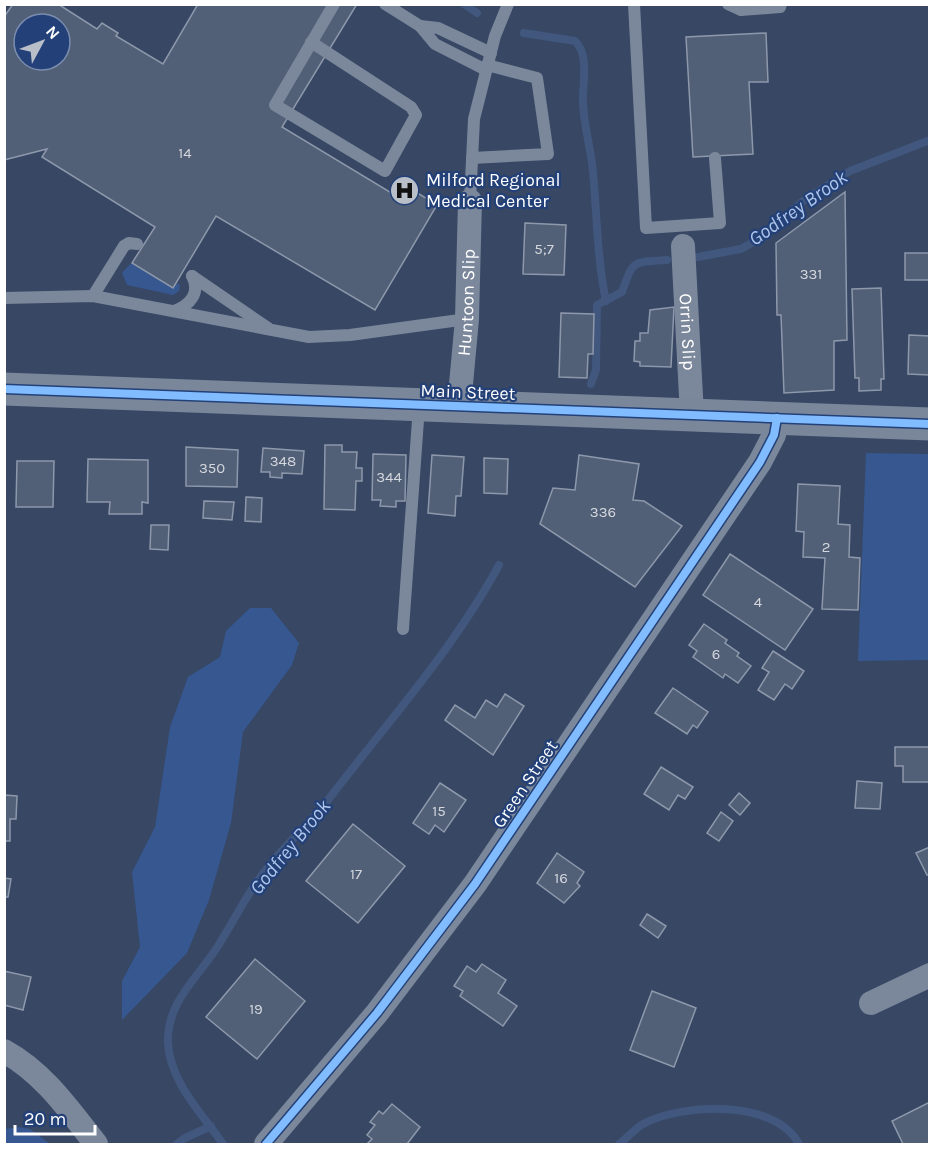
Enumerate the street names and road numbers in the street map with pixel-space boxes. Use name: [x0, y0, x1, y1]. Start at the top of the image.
street label: Huntoon Slip: [453, 248, 480, 357]
street label: Orrin Slip: [675, 293, 701, 371]
street label: Main Street: [420, 379, 516, 405]
street label: Green Street: [488, 736, 563, 832]

